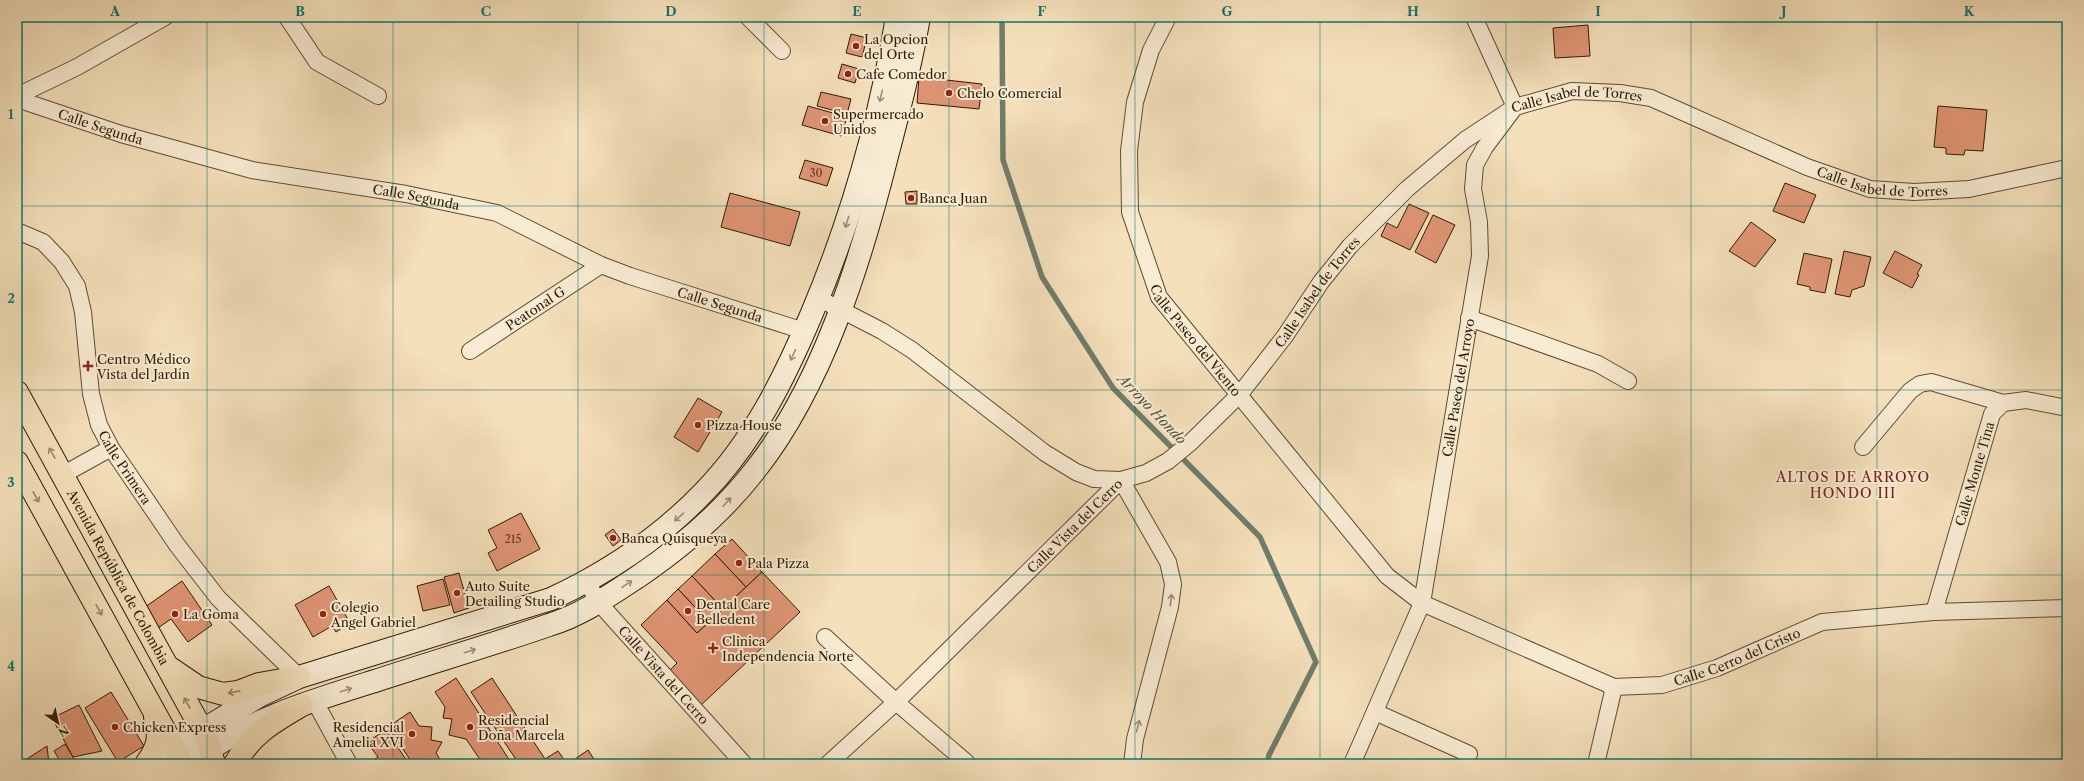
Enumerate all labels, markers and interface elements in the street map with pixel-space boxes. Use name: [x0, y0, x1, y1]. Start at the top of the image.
text: A: [109, 3, 121, 19]
text: B: [295, 3, 305, 19]
text: C: [481, 3, 491, 19]
text: D: [665, 3, 677, 19]
text: E: [852, 3, 862, 19]
text: F: [1038, 3, 1047, 19]
text: G: [1221, 3, 1233, 19]
text: H: [1407, 3, 1419, 19]
text: I: [1595, 3, 1601, 19]
text: J: [1779, 3, 1787, 19]
text: K: [1964, 3, 1975, 19]
place label: La Opcion del Orte: [864, 31, 928, 62]
marker: La Opcion del Orte: [851, 41, 861, 51]
place label: Cafe Comedor: [856, 66, 947, 82]
marker: Cafe Comedor: [843, 69, 853, 79]
street label: Calle Isabel de Torres: [1509, 83, 1644, 116]
place label: Chelo Comercial: [957, 85, 1062, 101]
marker: Chelo Comercial: [944, 88, 954, 98]
one-way arrow: [877, 90, 885, 103]
street label: Calle Segunda: [56, 105, 145, 148]
text: 1: [8, 106, 14, 122]
place label: Supermercado Unidos: [833, 106, 924, 137]
marker: Supermercado Unidos: [820, 116, 830, 126]
street label: Calle Isabel de Torres: [1815, 163, 1949, 200]
house number: 30: [809, 166, 823, 180]
street label: Calle Segunda: [372, 181, 461, 213]
place label: Banca Juan: [919, 190, 988, 206]
marker: Banca Juan: [906, 193, 916, 203]
one-way arrow: [843, 215, 850, 228]
street label: Calle Isabel de Torres: [1271, 233, 1363, 351]
street label: Calle Paseo del Viento: [1147, 282, 1245, 399]
street label: Peatonal G: [502, 283, 568, 333]
street label: Calle Segunda: [675, 283, 765, 325]
text: 2: [7, 290, 15, 306]
street label: Calle Paseo del Arroyo: [1439, 317, 1477, 458]
one-way arrow: [789, 349, 796, 361]
place label: Centro Médico Vista del Jardín: [96, 351, 191, 382]
marker: Centro Médico Vista del Jardín: [82, 360, 94, 372]
water label: Arroyo Hondo: [1113, 369, 1190, 448]
place label: Pizza House: [706, 417, 782, 433]
marker: Pizza House: [693, 420, 703, 430]
street label: Calle Monte Tina: [1952, 420, 1997, 528]
street label: Calle Primera: [95, 428, 155, 508]
one-way arrow: [47, 448, 55, 460]
district label: ALTOS DE ARROYO HONDO III: [1775, 468, 1930, 502]
text: 3: [7, 474, 15, 490]
street label: Calle Vista del Cerro: [1024, 475, 1126, 576]
street label: Avenida República de Colombia: [63, 486, 173, 668]
one-way arrow: [33, 490, 40, 502]
one-way arrow: [722, 497, 731, 507]
one-way arrow: [673, 513, 684, 522]
place label: Banca Quisqueya: [621, 530, 727, 546]
house number: 215: [505, 532, 521, 546]
marker: Banca Quisqueya: [608, 533, 618, 543]
place label: Pala Pizza: [747, 555, 809, 571]
marker: Pala Pizza: [734, 558, 744, 568]
place label: Auto Suite Detailing Studio: [464, 578, 565, 609]
one-way arrow: [621, 580, 632, 588]
marker: Auto Suite Detailing Studio: [452, 588, 462, 598]
one-way arrow: [1167, 594, 1175, 607]
place label: Dental Care Belledent: [696, 596, 770, 627]
place label: Colegio Angel Gabriel: [330, 599, 416, 630]
one-way arrow: [96, 604, 104, 616]
place label: La Goma: [183, 606, 239, 622]
marker: Dental Care Belledent: [683, 606, 693, 616]
marker: La Goma: [170, 609, 180, 619]
marker: Colegio Angel Gabriel: [318, 609, 328, 619]
street label: Calle Vista del Cerro: [615, 622, 712, 728]
street label: Calle Cerro del Cristo: [1672, 624, 1803, 689]
place label: Clinica Independencia Norte: [722, 633, 854, 664]
marker: Clinica Independencia Norte: [707, 642, 719, 654]
one-way arrow: [463, 647, 476, 654]
text: 4: [7, 658, 15, 674]
one-way arrow: [339, 686, 352, 693]
one-way arrow: [228, 688, 241, 696]
one-way arrow: [183, 697, 191, 709]
north arrow: [38, 703, 78, 743]
place label: Residencial Doña Marcela: [478, 712, 565, 743]
place label: Chicken Express: [123, 719, 227, 735]
place label: Residencial Amelia XVI: [332, 719, 404, 750]
one-way arrow: [1135, 719, 1142, 732]
marker: Chicken Express: [110, 722, 120, 732]
marker: Residencial Doña Marcela: [465, 722, 475, 732]
text: N: [55, 723, 71, 740]
marker: Residencial Amelia XVI: [407, 729, 417, 739]

